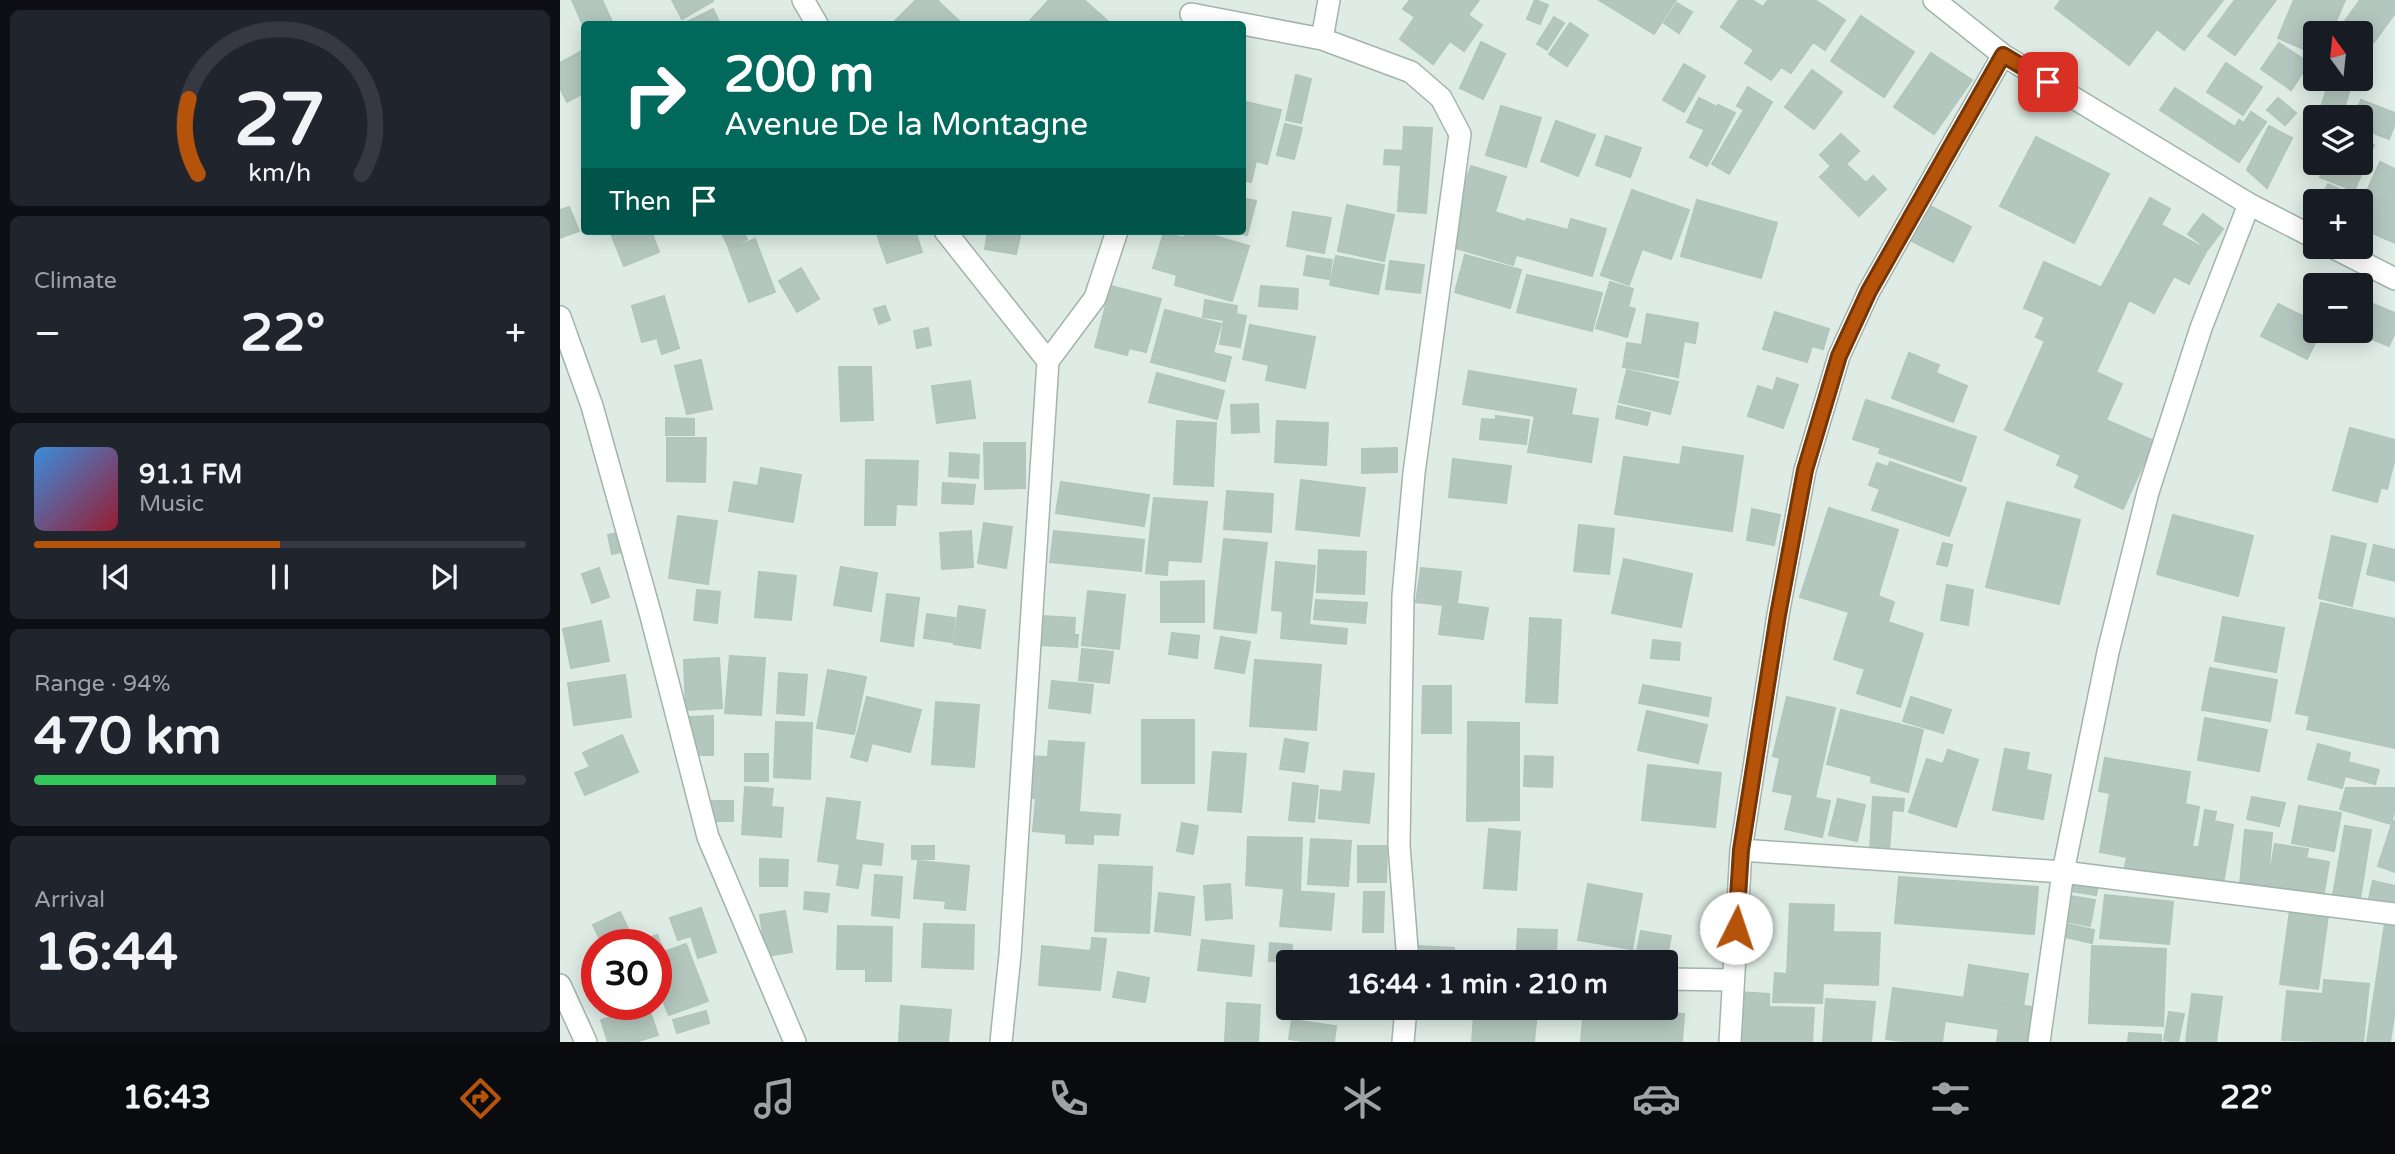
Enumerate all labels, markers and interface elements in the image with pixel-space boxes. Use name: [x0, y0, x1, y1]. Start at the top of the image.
north arrow: [2303, 21, 2373, 91]
map controls: [2303, 21, 2373, 343]
text: 200 m: [724, 46, 874, 105]
icon: right: [609, 49, 700, 140]
pin: [2018, 52, 2078, 112]
icon: arrive: [2029, 63, 2067, 101]
text: 27: [234, 78, 326, 166]
button: layers: [2303, 105, 2373, 175]
text: Avenue De la Montagne: [724, 106, 1088, 144]
text: km/h: [249, 158, 311, 188]
icon: arrive: [685, 182, 723, 220]
text: Then: [609, 186, 671, 217]
button: +: [2303, 189, 2373, 259]
text: Climate: [34, 267, 117, 295]
button: −: [2303, 273, 2373, 343]
text: 22°: [240, 302, 325, 365]
text: −: [34, 311, 61, 357]
text: +: [505, 311, 526, 357]
text: 91.1 FM: [139, 459, 242, 490]
text: Music: [139, 490, 204, 518]
icon: previous: [97, 558, 135, 596]
icon: pause: [261, 558, 299, 596]
icon: next: [425, 558, 463, 596]
text: Range · 94%: [34, 670, 170, 698]
text: 470 km: [34, 705, 222, 768]
text: Arrival: [34, 886, 105, 914]
position arrow: [1699, 891, 1773, 965]
text: 16:44: [34, 921, 178, 984]
speed limit sign: 30: [581, 929, 672, 1020]
text: 16:44 · 1 min · 210 m: [1346, 969, 1608, 1000]
icon: directions: [456, 1074, 505, 1123]
icon: music: [750, 1074, 799, 1123]
icon: phone: [1044, 1074, 1093, 1123]
icon: climate: [1338, 1074, 1387, 1123]
icon: car: [1632, 1074, 1681, 1123]
icon: filters: [1926, 1074, 1975, 1123]
text: 16:43: [122, 1079, 211, 1117]
text: 22°: [2220, 1079, 2272, 1117]

